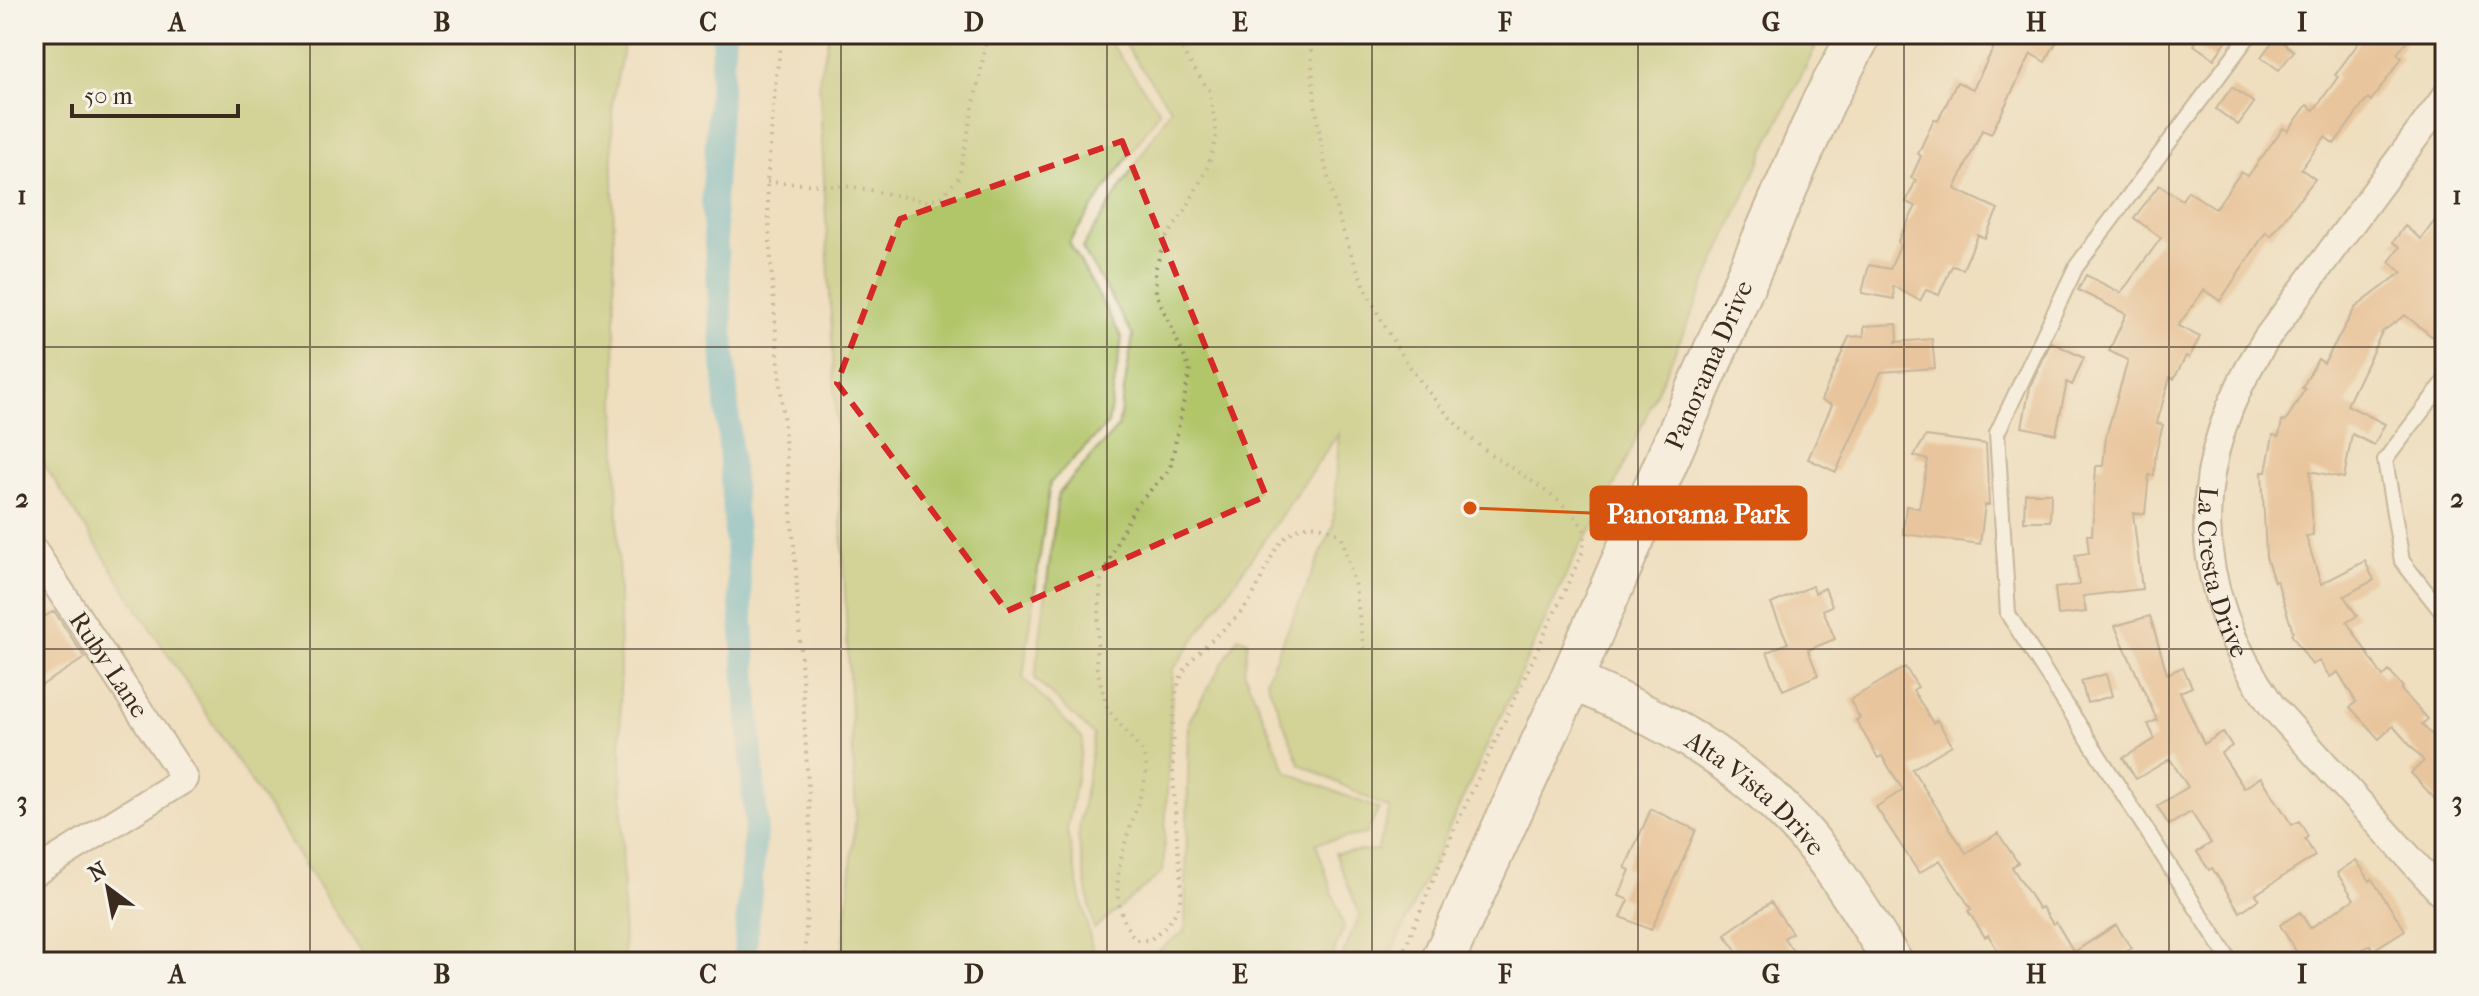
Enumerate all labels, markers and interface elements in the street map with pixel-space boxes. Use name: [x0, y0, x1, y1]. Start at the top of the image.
text: A: [167, 7, 187, 38]
text: B: [434, 7, 451, 38]
text: C: [699, 7, 717, 38]
text: D: [964, 7, 984, 38]
text: E: [1232, 7, 1248, 38]
text: F: [1497, 7, 1512, 38]
text: G: [1762, 7, 1780, 38]
text: H: [2026, 7, 2047, 38]
text: I: [2297, 7, 2307, 38]
scale bar: [72, 68, 238, 118]
text: 50 m: [84, 82, 133, 110]
text: 1: [17, 180, 27, 211]
text: 1: [2452, 180, 2462, 211]
street label: Panorama Drive: [1658, 275, 1759, 454]
text: 2: [15, 483, 29, 514]
text: 2: [2450, 483, 2464, 514]
street label: La Cresta Drive: [2191, 485, 2256, 663]
callout: Panorama Park: [1591, 487, 1806, 539]
text: Panorama Park: [1607, 497, 1791, 530]
street label: Ruby Lane: [63, 605, 156, 724]
street label: Alta Vista Drive: [1679, 724, 1832, 861]
text: 3: [17, 786, 27, 817]
text: 3: [2452, 786, 2462, 817]
north arrow: [68, 848, 148, 928]
text: N: [84, 856, 112, 887]
text: A: [167, 959, 187, 990]
text: B: [434, 959, 451, 990]
text: C: [699, 959, 717, 990]
text: D: [964, 959, 984, 990]
text: E: [1232, 959, 1248, 990]
text: F: [1497, 959, 1512, 990]
text: G: [1762, 959, 1780, 990]
text: H: [2026, 959, 2047, 990]
text: I: [2297, 959, 2307, 990]

